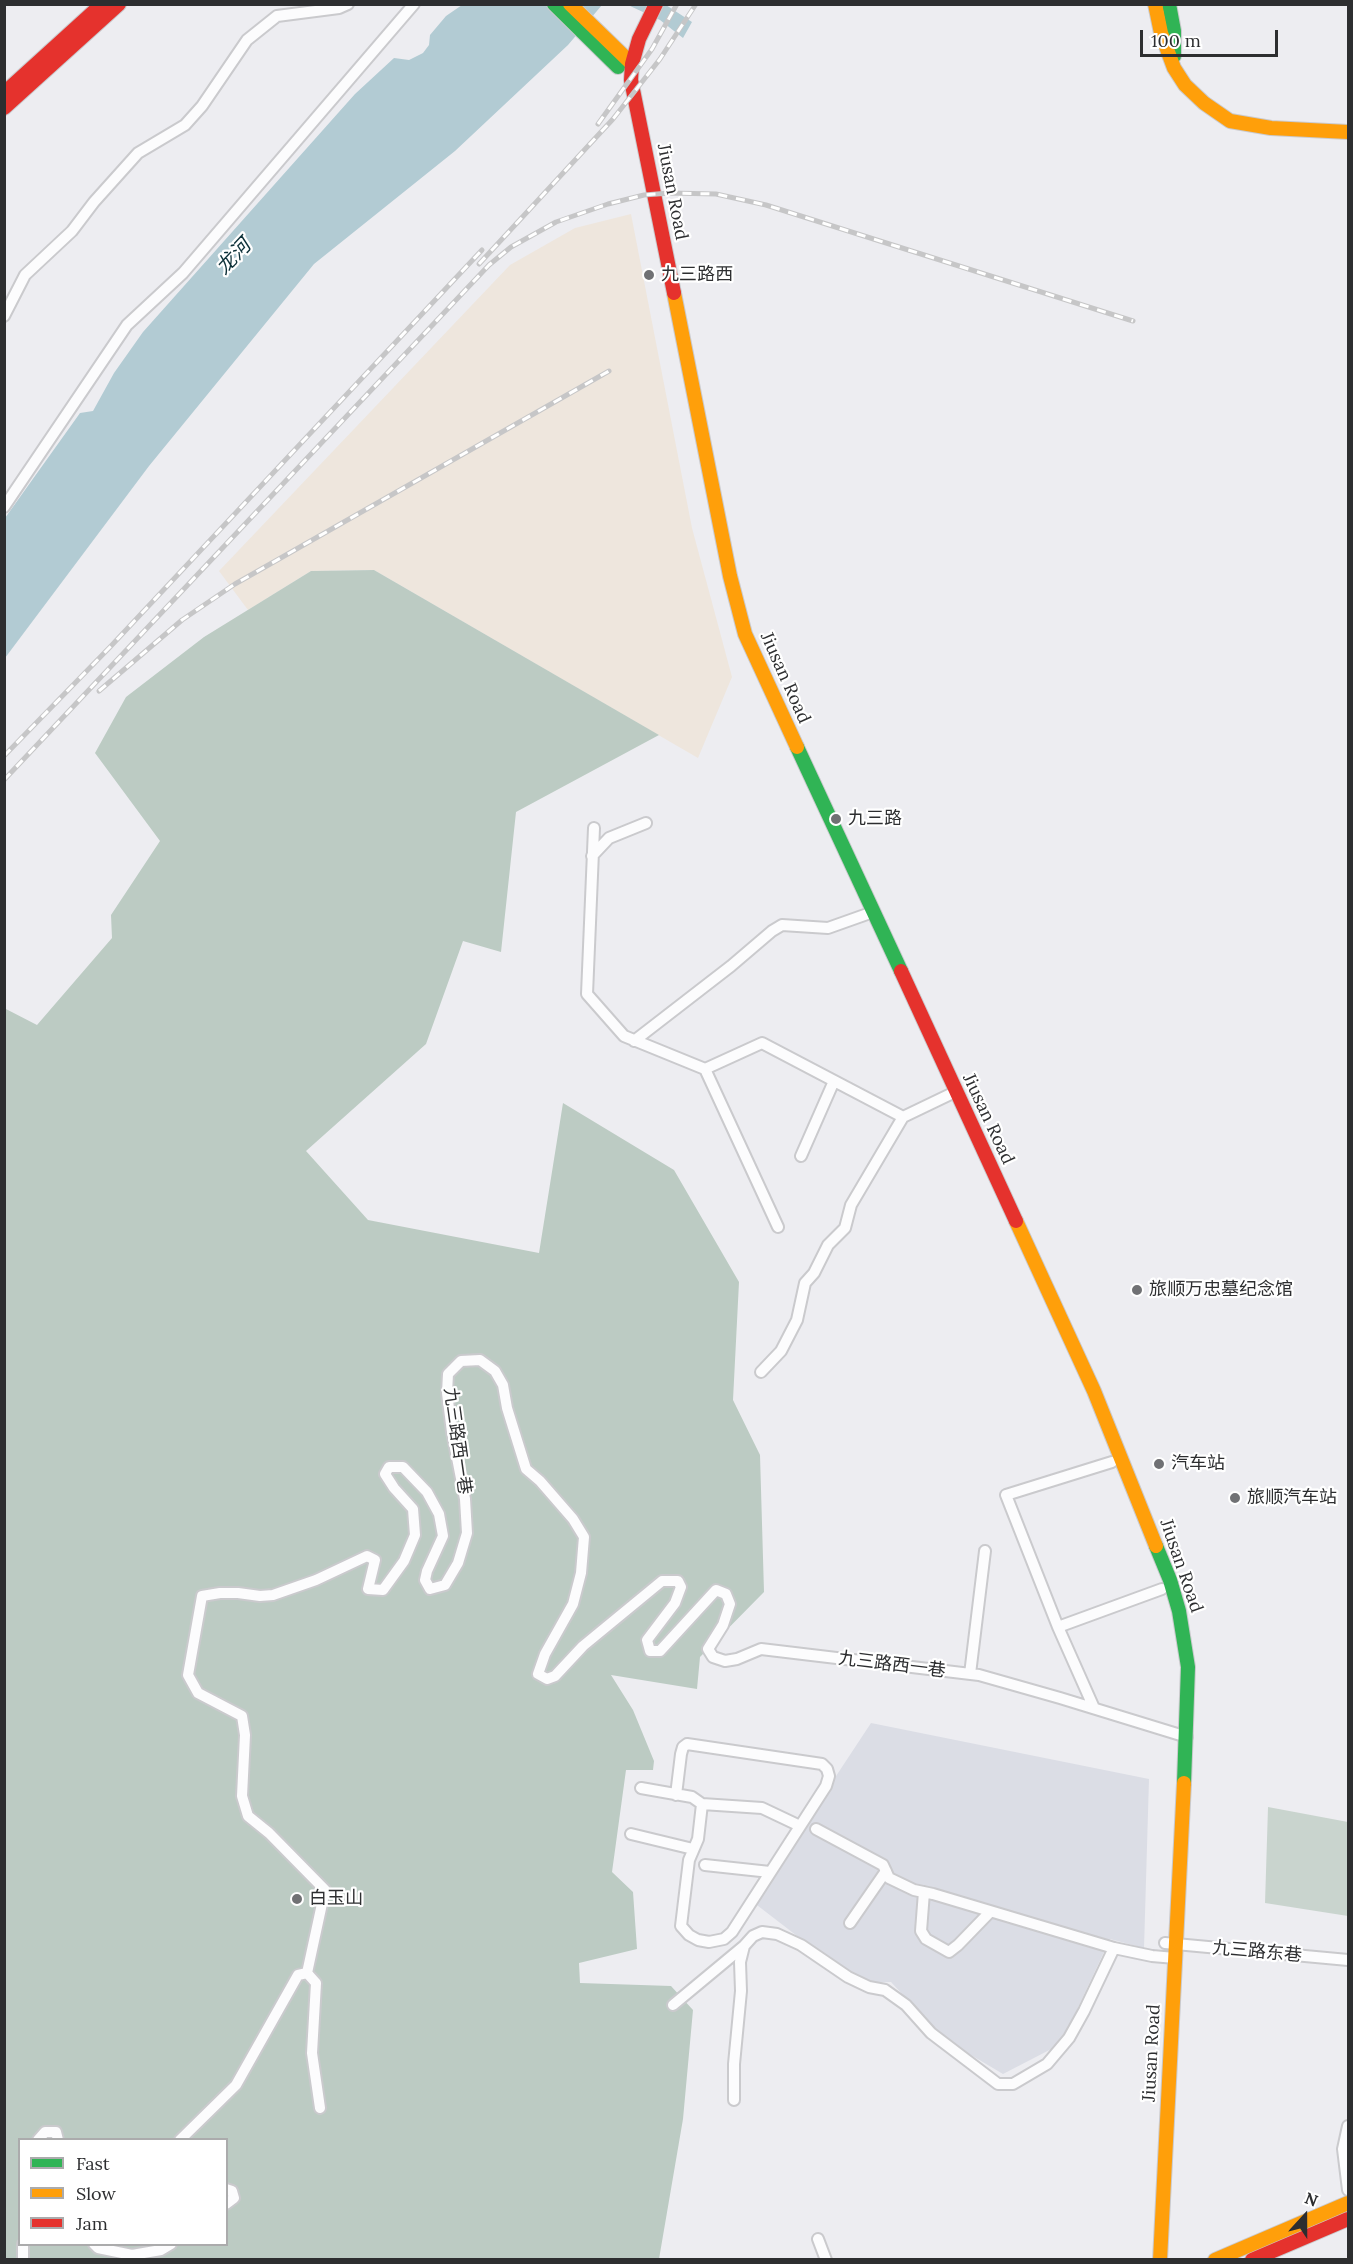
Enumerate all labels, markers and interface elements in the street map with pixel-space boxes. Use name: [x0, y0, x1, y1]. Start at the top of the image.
scale bar: [1143, 18, 1281, 56]
text: 100 m: [1151, 29, 1201, 52]
street label: Jiusan Road: [652, 142, 692, 242]
water label: 龙河: [212, 234, 256, 280]
place label: 九三路西: [661, 264, 733, 286]
marker: 九三路西: [642, 268, 656, 282]
street label: Jiusan Road: [755, 629, 815, 727]
place label: 九三路: [848, 808, 902, 830]
marker: 九三路: [829, 812, 843, 826]
street label: Jiusan Road: [958, 1070, 1018, 1168]
place label: 旅顺万忠墓纪念馆: [1149, 1279, 1293, 1301]
marker: 旅顺万忠墓纪念馆: [1130, 1283, 1144, 1297]
street label: 九三路西一巷: [439, 1386, 475, 1496]
place label: 汽车站: [1171, 1453, 1225, 1475]
marker: 汽车站: [1152, 1457, 1166, 1471]
place label: 旅顺汽车站: [1247, 1487, 1337, 1509]
marker: 旅顺汽车站: [1228, 1491, 1242, 1505]
street label: Jiusan Road: [1155, 1516, 1207, 1616]
street label: 九三路西一巷: [837, 1648, 947, 1682]
place label: 白玉山: [309, 1888, 363, 1910]
marker: 白玉山: [290, 1892, 304, 1906]
street label: 九三路东巷: [1211, 1937, 1303, 1967]
street label: Jiusan Road: [1139, 2004, 1165, 2102]
legend: [18, 2138, 228, 2246]
text: Fast: [76, 2152, 110, 2175]
text: Slow: [76, 2182, 116, 2205]
north arrow: [1275, 2186, 1335, 2246]
text: N: [1302, 2188, 1321, 2211]
text: Jam: [76, 2212, 108, 2235]

